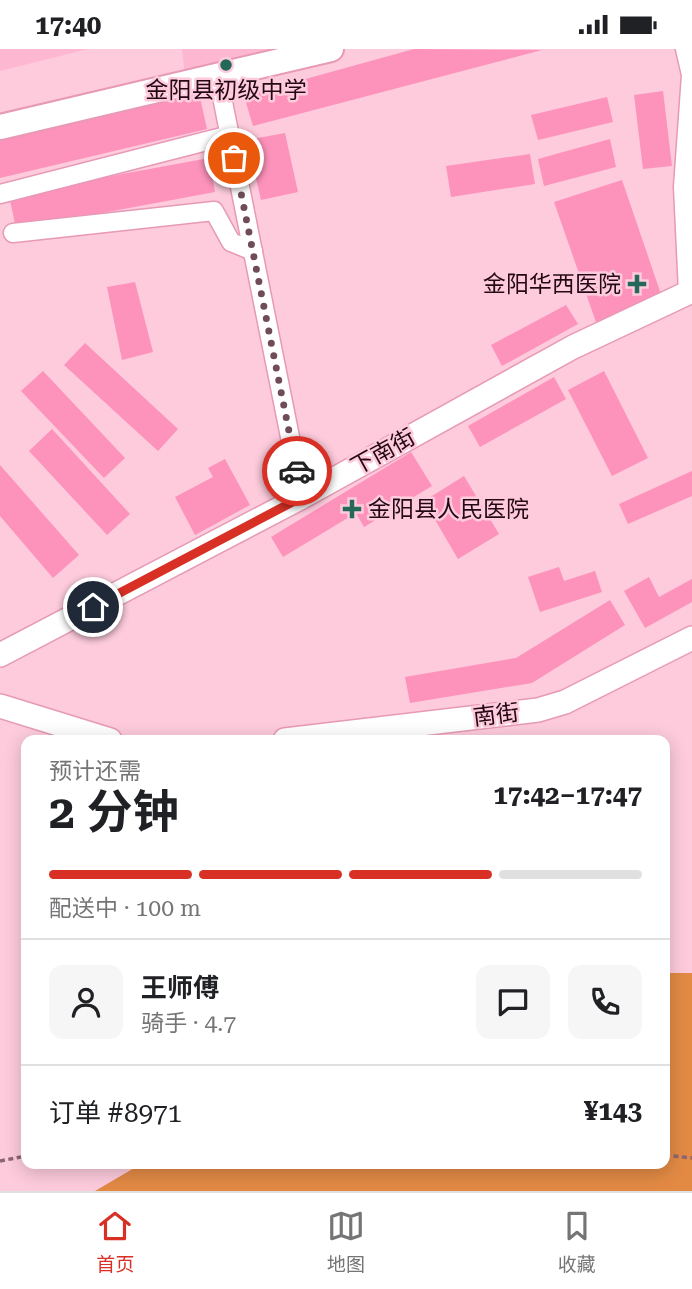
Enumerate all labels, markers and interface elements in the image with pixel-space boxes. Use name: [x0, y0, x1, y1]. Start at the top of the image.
text: 17:40: [35, 10, 101, 40]
marker: 金阳县初级中学: [218, 57, 234, 73]
place label: 金阳县初级中学: [146, 77, 307, 104]
pin: [204, 128, 264, 188]
icon: bag: [215, 139, 253, 177]
place label: 金阳华西医院: [483, 271, 621, 298]
marker: 金阳华西医院: [627, 274, 647, 294]
street label: 下南街: [346, 423, 420, 481]
courier: [262, 436, 332, 506]
icon: car: [278, 452, 316, 490]
place label: 金阳县人民医院: [368, 496, 529, 523]
marker: 金阳县人民医院: [342, 499, 362, 519]
pin: [63, 577, 123, 637]
icon: home: [74, 588, 112, 626]
street label: 南街: [472, 699, 520, 731]
text: 预计还需: [49, 758, 141, 785]
text: 17:42–17:47: [493, 780, 642, 810]
text: 2 分钟: [49, 785, 178, 839]
text: 配送中 · 100 m: [49, 895, 201, 922]
button: person: [49, 965, 123, 1039]
button: chat: [476, 965, 550, 1039]
button: phone: [568, 965, 642, 1039]
text: 王师傅: [141, 973, 219, 1003]
text: 骑手 · 4.7: [141, 1010, 236, 1037]
text: ¥143: [584, 1096, 642, 1126]
text: 订单 #8971: [49, 1098, 182, 1128]
tab: 首页: [96, 1207, 134, 1276]
tab: 地图: [327, 1207, 365, 1276]
tab: 收藏: [558, 1207, 596, 1276]

